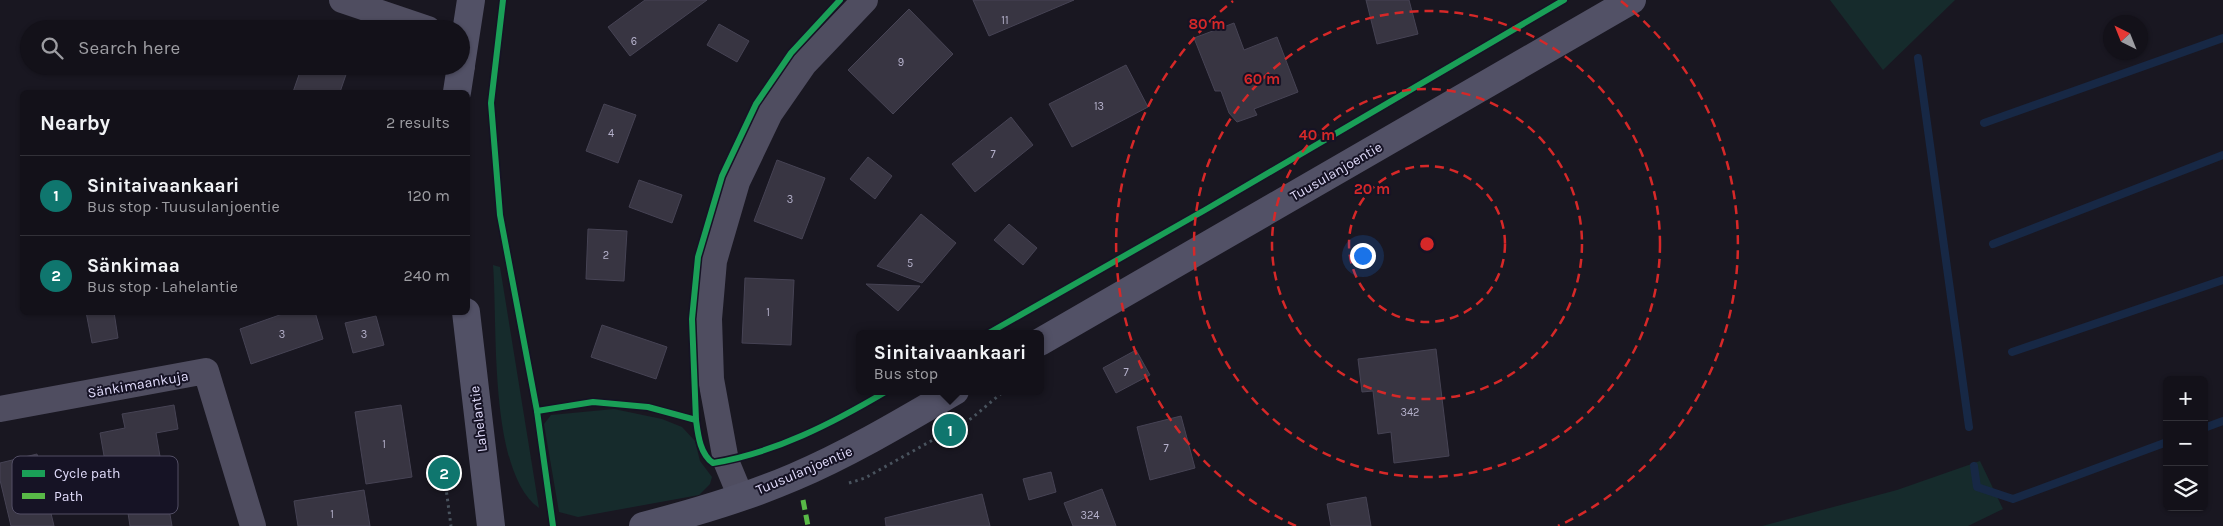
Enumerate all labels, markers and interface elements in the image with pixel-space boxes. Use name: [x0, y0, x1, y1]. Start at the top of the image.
house number: 11: [1001, 14, 1009, 27]
text: 80 m: [1188, 15, 1226, 33]
north arrow: [2103, 15, 2148, 60]
search box: [20, 20, 470, 75]
icon: search: [38, 34, 66, 62]
house number: 6: [631, 35, 637, 48]
text: Search here: [78, 37, 180, 59]
house number: 9: [898, 56, 904, 69]
text: 60 m: [1244, 70, 1280, 88]
house number: 13: [1094, 100, 1104, 113]
text: Nearby: [40, 111, 110, 135]
text: 2 results: [386, 113, 450, 132]
text: 40 m: [1299, 126, 1335, 144]
house number: 4: [608, 127, 614, 140]
street label: Tuusulanjoentie: [1287, 138, 1385, 205]
house number: 7: [990, 148, 996, 161]
text: Sinitaivaankaari: [87, 175, 239, 197]
text: 20 m: [1354, 180, 1390, 198]
text: 1: [53, 186, 59, 205]
text: 120 m: [407, 186, 450, 205]
house number: 3: [787, 193, 793, 206]
text: Bus stop · Tuusulanjoentie: [87, 197, 280, 216]
centre of rings: [1418, 235, 1436, 253]
your location: [1350, 243, 1376, 269]
house number: 2: [603, 249, 609, 262]
text: Sänkimaa: [87, 255, 180, 277]
house number: 5: [907, 257, 913, 270]
text: 2: [51, 266, 61, 285]
text: 240 m: [404, 266, 450, 285]
text: Bus stop · Lahelantie: [87, 277, 238, 296]
house number: 1: [766, 306, 770, 319]
house number: 3: [279, 328, 285, 341]
house number: 3: [361, 328, 367, 341]
popup: [856, 330, 1044, 395]
text: Sinitaivaankaari: [874, 342, 1026, 364]
text: Bus stop: [874, 364, 938, 383]
house number: 7: [1123, 366, 1129, 379]
street label: Sänkimaankuja: [86, 367, 190, 402]
map controls: [2163, 376, 2208, 511]
button: +: [2163, 376, 2208, 421]
street label: Lahelantie: [466, 385, 491, 453]
house number: 342: [1400, 406, 1420, 419]
pin: 1: [934, 411, 966, 449]
button: −: [2163, 421, 2208, 466]
house number: 1: [382, 438, 386, 451]
street label: Tuusulanjoentie: [753, 442, 855, 498]
house number: 7: [1163, 442, 1169, 455]
pin: 2: [428, 454, 460, 492]
legend: [12, 456, 178, 514]
text: Cycle path: [54, 465, 120, 482]
button: layers: [2163, 466, 2208, 511]
text: Path: [54, 488, 83, 505]
house number: 1: [330, 508, 334, 521]
house number: 324: [1080, 509, 1100, 522]

